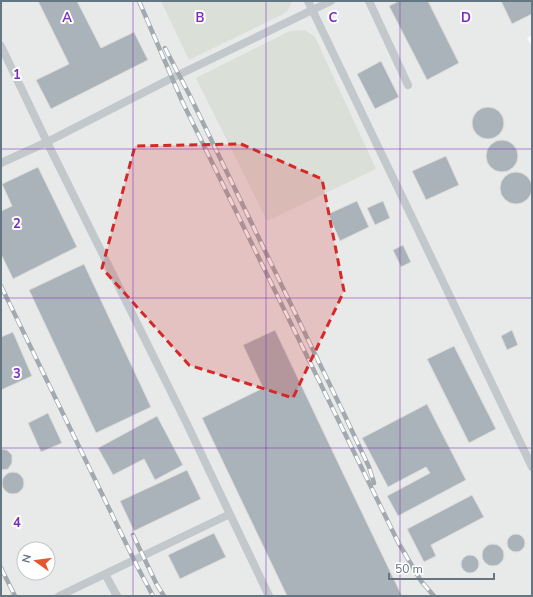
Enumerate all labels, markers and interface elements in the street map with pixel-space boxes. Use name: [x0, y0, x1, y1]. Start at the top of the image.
text: A: [62, 9, 72, 27]
text: B: [196, 9, 205, 27]
text: C: [329, 9, 338, 27]
text: D: [461, 9, 471, 27]
text: 1: [13, 66, 21, 84]
text: 2: [13, 215, 21, 233]
text: 3: [13, 365, 21, 383]
text: 4: [13, 514, 21, 532]
north arrow: [16, 541, 56, 581]
text: N: [19, 553, 35, 565]
scale bar: [389, 555, 494, 581]
text: 50 m: [395, 561, 423, 577]

